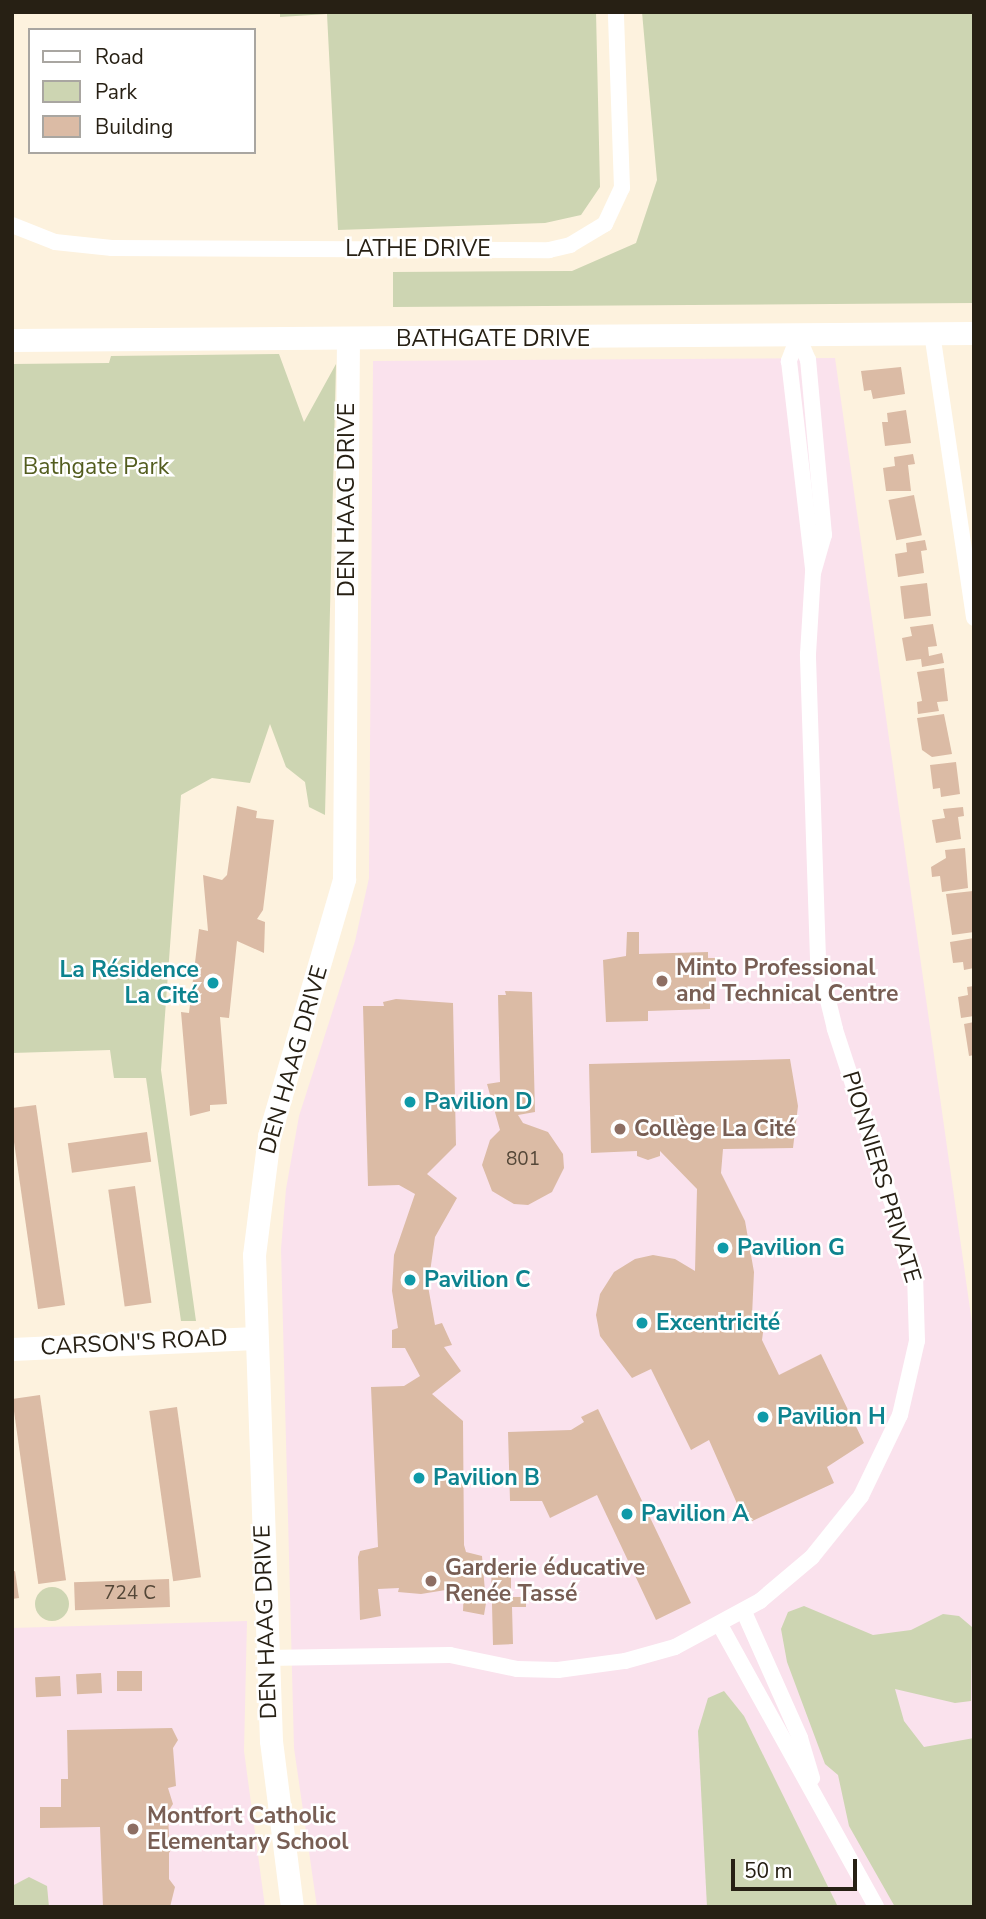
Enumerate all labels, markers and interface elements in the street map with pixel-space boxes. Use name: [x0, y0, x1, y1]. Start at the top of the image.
legend: [28, 28, 256, 154]
text: Road: [95, 43, 144, 71]
text: Park: [95, 78, 137, 106]
text: Building: [95, 113, 173, 141]
street label: LATHE DRIVE: [345, 235, 491, 263]
street label: BATHGATE DRIVE: [396, 325, 590, 353]
street label: DEN HAAG DRIVE: [333, 403, 361, 597]
park label: Bathgate Park: [23, 453, 169, 481]
place label: Minto Professional and Technical Centre: [676, 954, 898, 1008]
place label: La Résidence La Cité: [59, 956, 199, 1010]
street label: DEN HAAG DRIVE: [254, 963, 334, 1157]
marker: Minto Professional and Technical Centre: [654, 973, 670, 989]
marker: La Résidence La Cité: [205, 975, 221, 991]
street label: PIONNIERS PRIVATE: [836, 1068, 926, 1286]
place label: Pavilion D: [424, 1088, 533, 1116]
marker: Pavilion D: [402, 1094, 418, 1110]
place label: Collège La Cité: [634, 1115, 796, 1143]
marker: Collège La Cité: [612, 1121, 628, 1137]
house number: 801: [506, 1149, 540, 1171]
place label: Pavilion G: [737, 1234, 845, 1262]
marker: Pavilion G: [715, 1240, 731, 1256]
place label: Pavilion C: [424, 1266, 531, 1294]
marker: Pavilion C: [402, 1272, 418, 1288]
place label: Excentricité: [656, 1309, 780, 1337]
marker: Excentricité: [634, 1315, 650, 1331]
street label: CARSON'S ROAD: [40, 1324, 228, 1362]
place label: Pavilion H: [777, 1403, 886, 1431]
marker: Pavilion H: [755, 1409, 771, 1425]
place label: Pavilion B: [433, 1464, 540, 1492]
marker: Pavilion B: [411, 1470, 427, 1486]
place label: Pavilion A: [641, 1500, 749, 1528]
marker: Pavilion A: [619, 1506, 635, 1522]
street label: DEN HAAG DRIVE: [249, 1524, 283, 1720]
place label: Garderie éducative Renée Tassé: [445, 1554, 645, 1608]
marker: Garderie éducative Renée Tassé: [423, 1573, 439, 1589]
house number: 724 C: [104, 1583, 156, 1605]
place label: Montfort Catholic Elementary School: [147, 1802, 349, 1856]
marker: Montfort Catholic Elementary School: [125, 1821, 141, 1837]
scale bar: [734, 1846, 860, 1890]
text: 50 m: [744, 1857, 793, 1885]

